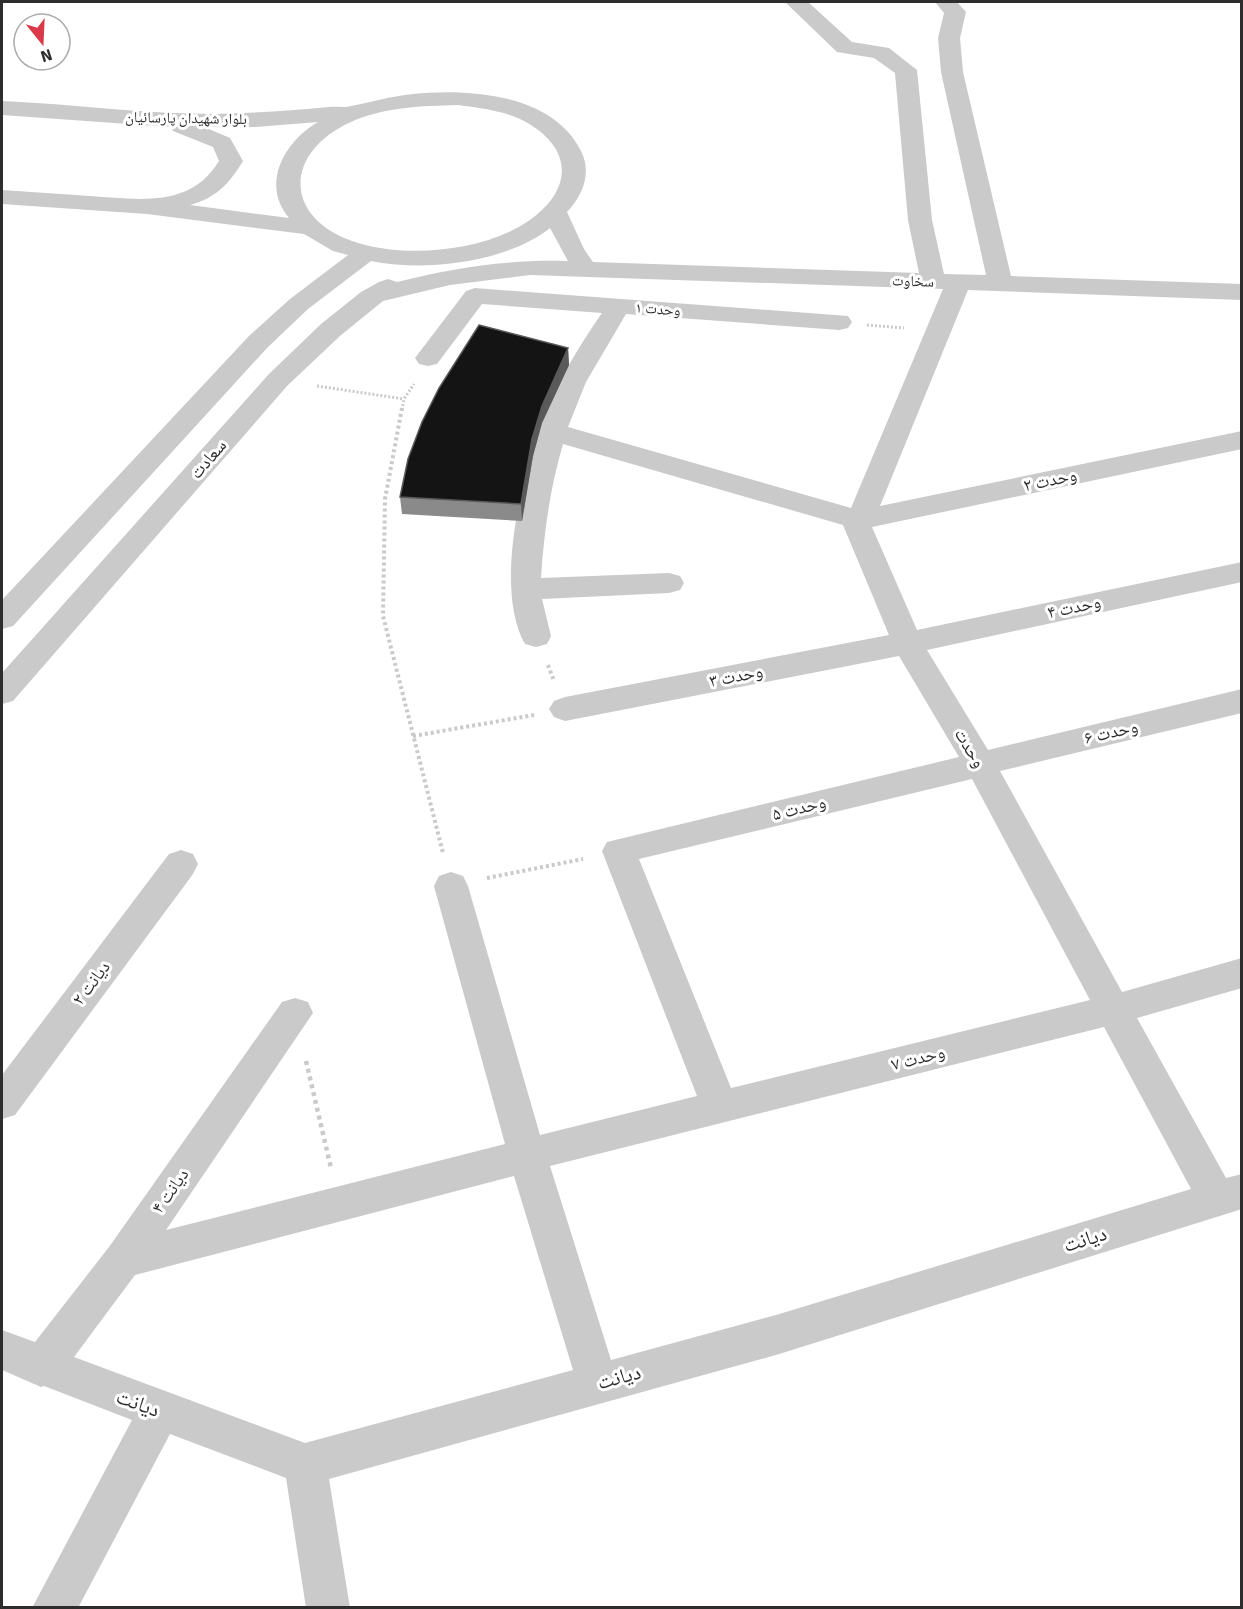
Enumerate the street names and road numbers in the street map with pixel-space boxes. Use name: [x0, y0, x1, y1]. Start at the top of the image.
street label: بلوار شهیدان پارسائیان: [125, 108, 247, 129]
street label: سخاوت: [892, 271, 935, 291]
street label: وحدت ۱: [635, 298, 681, 320]
street label: سعادت: [185, 435, 231, 483]
street label: وحدت ۲: [1021, 464, 1079, 496]
street label: وحدت ۴: [1045, 591, 1103, 623]
street label: وحدت ۳: [707, 660, 765, 692]
street label: وحدت ۶: [1082, 715, 1140, 749]
street label: وحدت: [950, 724, 990, 772]
street label: وحدت ۵: [770, 791, 828, 825]
street label: دیانت ۲: [67, 956, 115, 1010]
street label: وحدت ۷: [889, 1041, 947, 1075]
street label: دیانت ۴: [147, 1164, 193, 1218]
street label: دیانت: [1060, 1220, 1110, 1258]
street label: دیانت: [594, 1359, 644, 1395]
street label: دیانت: [113, 1383, 163, 1423]

